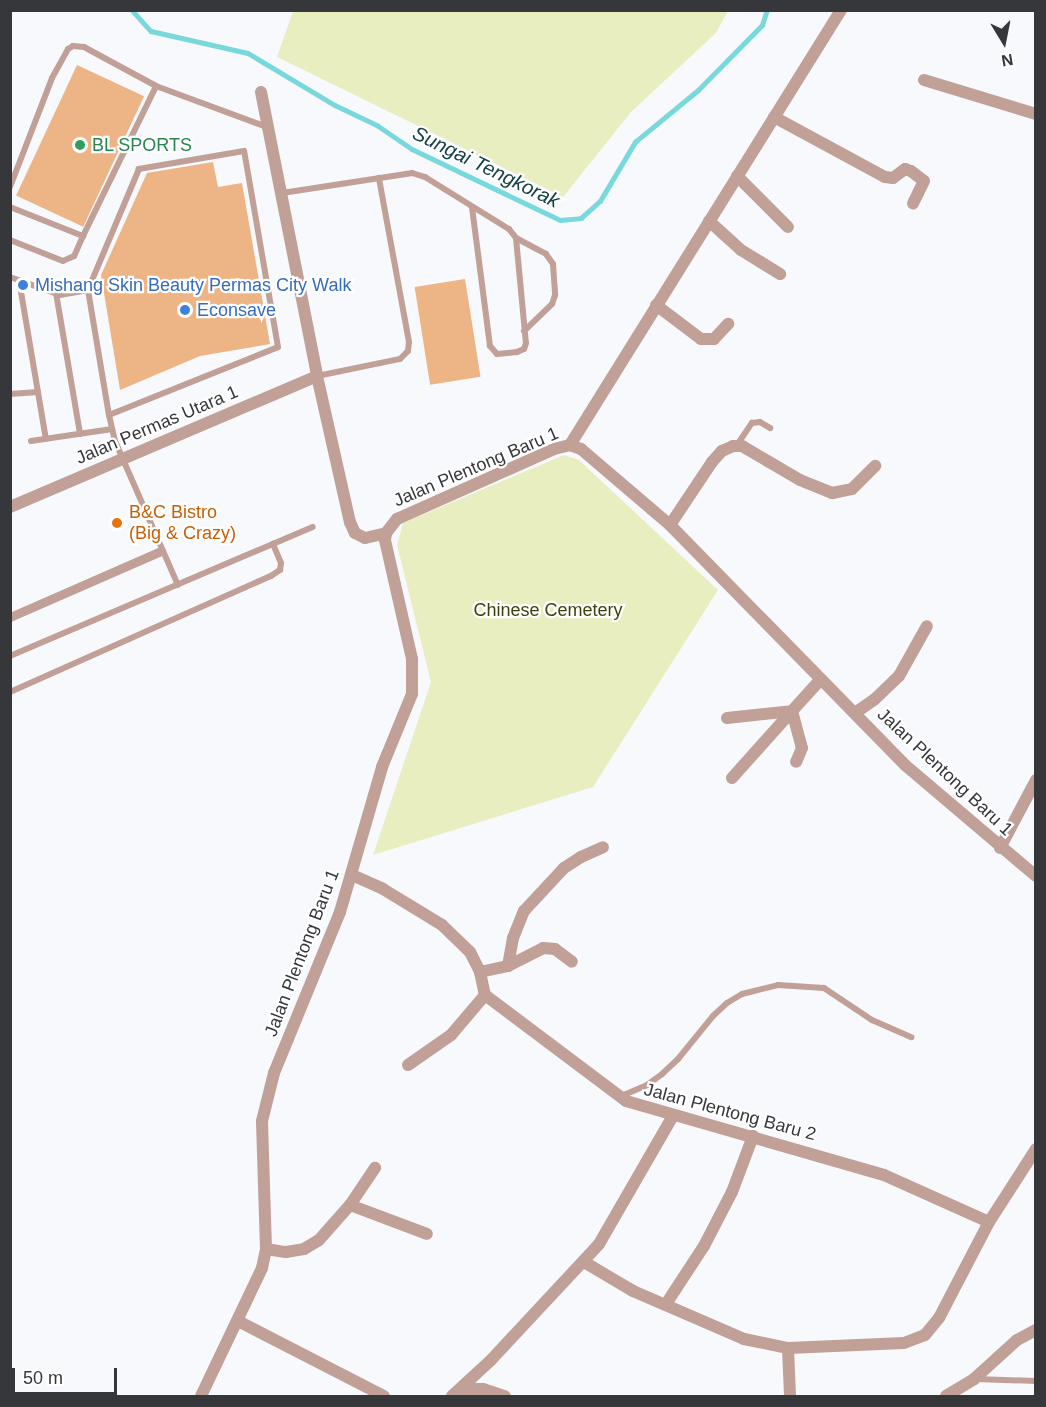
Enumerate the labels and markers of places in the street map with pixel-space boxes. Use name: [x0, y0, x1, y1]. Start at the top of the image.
place label: BL SPORTS: [92, 134, 193, 156]
marker: BL SPORTS: [73, 138, 87, 152]
place label: Mishang Skin Beauty Permas City Walk: [35, 274, 351, 296]
marker: Mishang Skin Beauty Permas City Walk: [16, 278, 30, 292]
place label: Econsave: [197, 299, 276, 321]
marker: Econsave: [178, 303, 192, 317]
place label: B&C Bistro (Big & Crazy): [129, 502, 236, 544]
marker: B&C Bistro (Big & Crazy): [110, 516, 124, 530]

